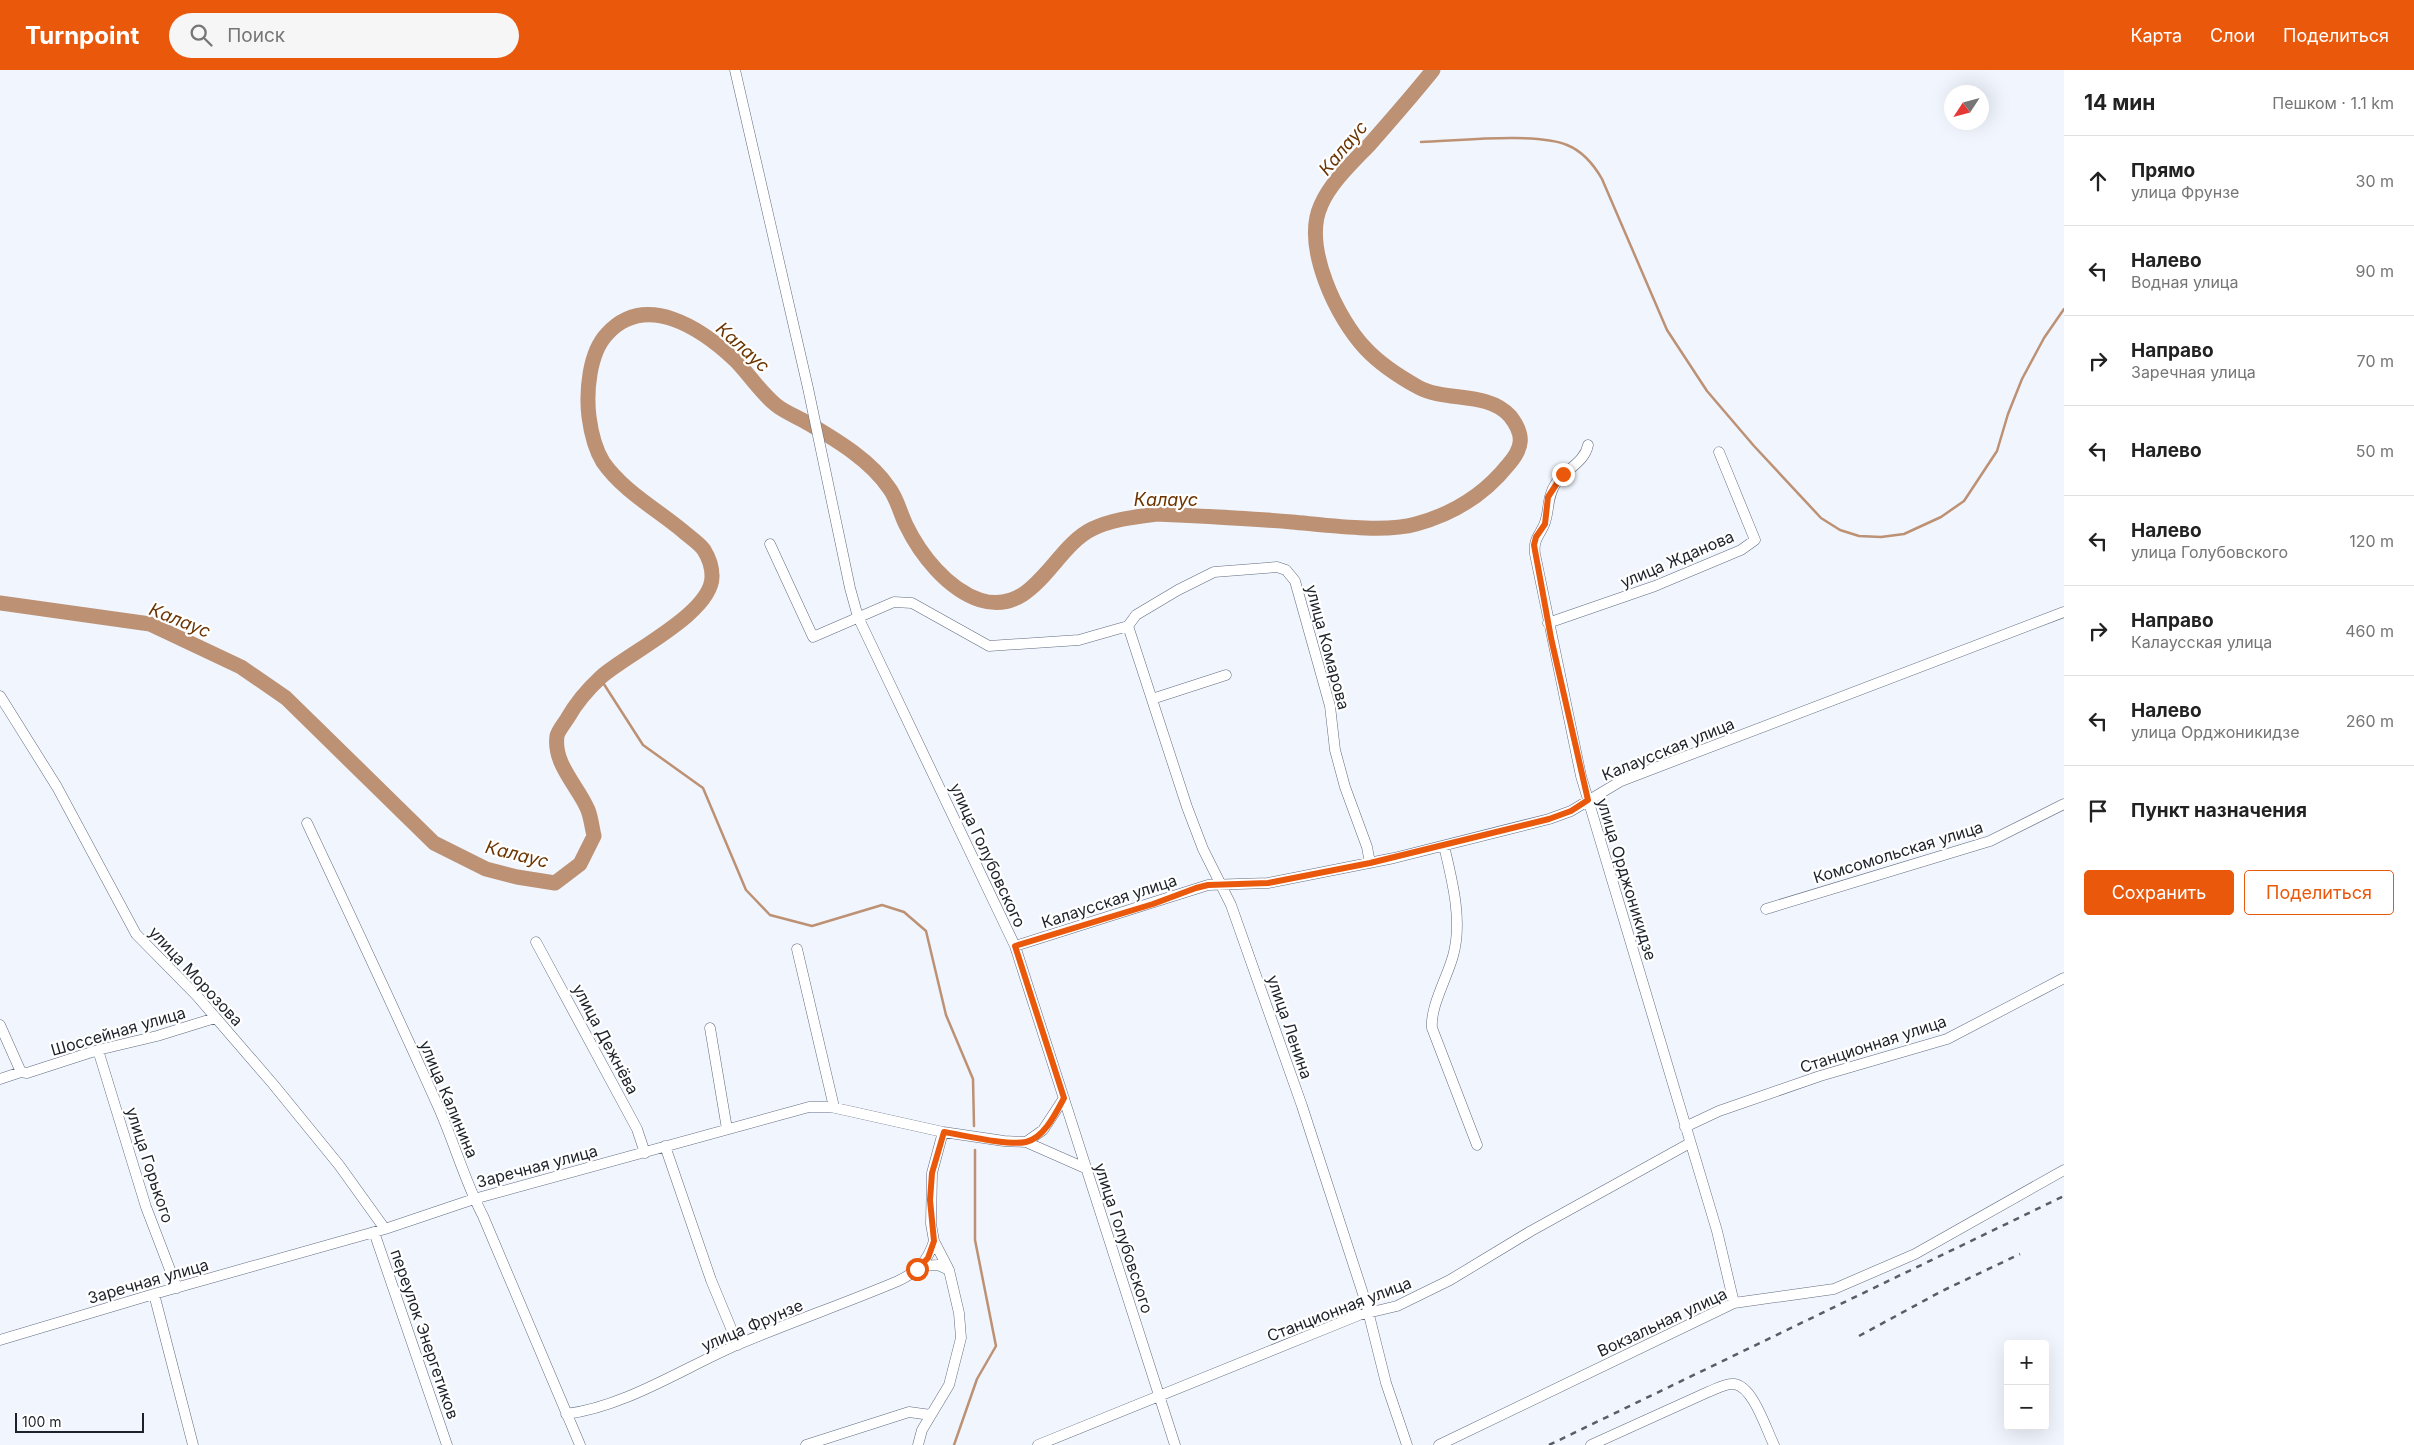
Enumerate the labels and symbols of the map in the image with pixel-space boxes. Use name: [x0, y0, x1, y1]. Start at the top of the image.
north arrow: [1944, 85, 1989, 130]
water label: Калаус: [1314, 117, 1372, 179]
water label: Калаус: [712, 318, 774, 376]
route end: [1552, 463, 1575, 486]
water label: Калаус: [1134, 489, 1198, 510]
street label: улица Жданова: [1617, 526, 1737, 592]
street label: улица Комарова: [1302, 582, 1354, 712]
water label: Калаус: [146, 598, 214, 642]
street label: Калаусская улица: [1599, 713, 1737, 785]
street label: улица Голубовского: [946, 780, 1030, 930]
street label: улица Орджоникидзе: [1593, 795, 1661, 963]
street label: Комсомольская улица: [1811, 817, 1985, 887]
water label: Калаус: [483, 836, 551, 872]
street label: Калаусская улица: [1039, 870, 1179, 932]
street label: улица Морозова: [145, 922, 247, 1030]
street label: улица Ленина: [1263, 972, 1317, 1082]
street label: улица Дежнёва: [569, 981, 643, 1097]
street label: Шоссейная улица: [48, 1002, 188, 1060]
street label: Станционная улица: [1797, 1011, 1949, 1077]
street label: улица Калинина: [415, 1037, 483, 1161]
street label: улица Горького: [122, 1105, 178, 1225]
street label: Заречная улица: [474, 1140, 600, 1192]
street label: улица Голубовского: [1090, 1160, 1158, 1316]
street label: переулок Энергетиков: [387, 1246, 463, 1422]
street label: Заречная улица: [85, 1254, 211, 1308]
route start: [906, 1258, 929, 1281]
street label: Станционная улица: [1264, 1272, 1414, 1346]
street label: Вокзальная улица: [1594, 1283, 1730, 1361]
street label: улица Фрунзе: [698, 1295, 806, 1355]
scale bar: [15, 1410, 144, 1433]

